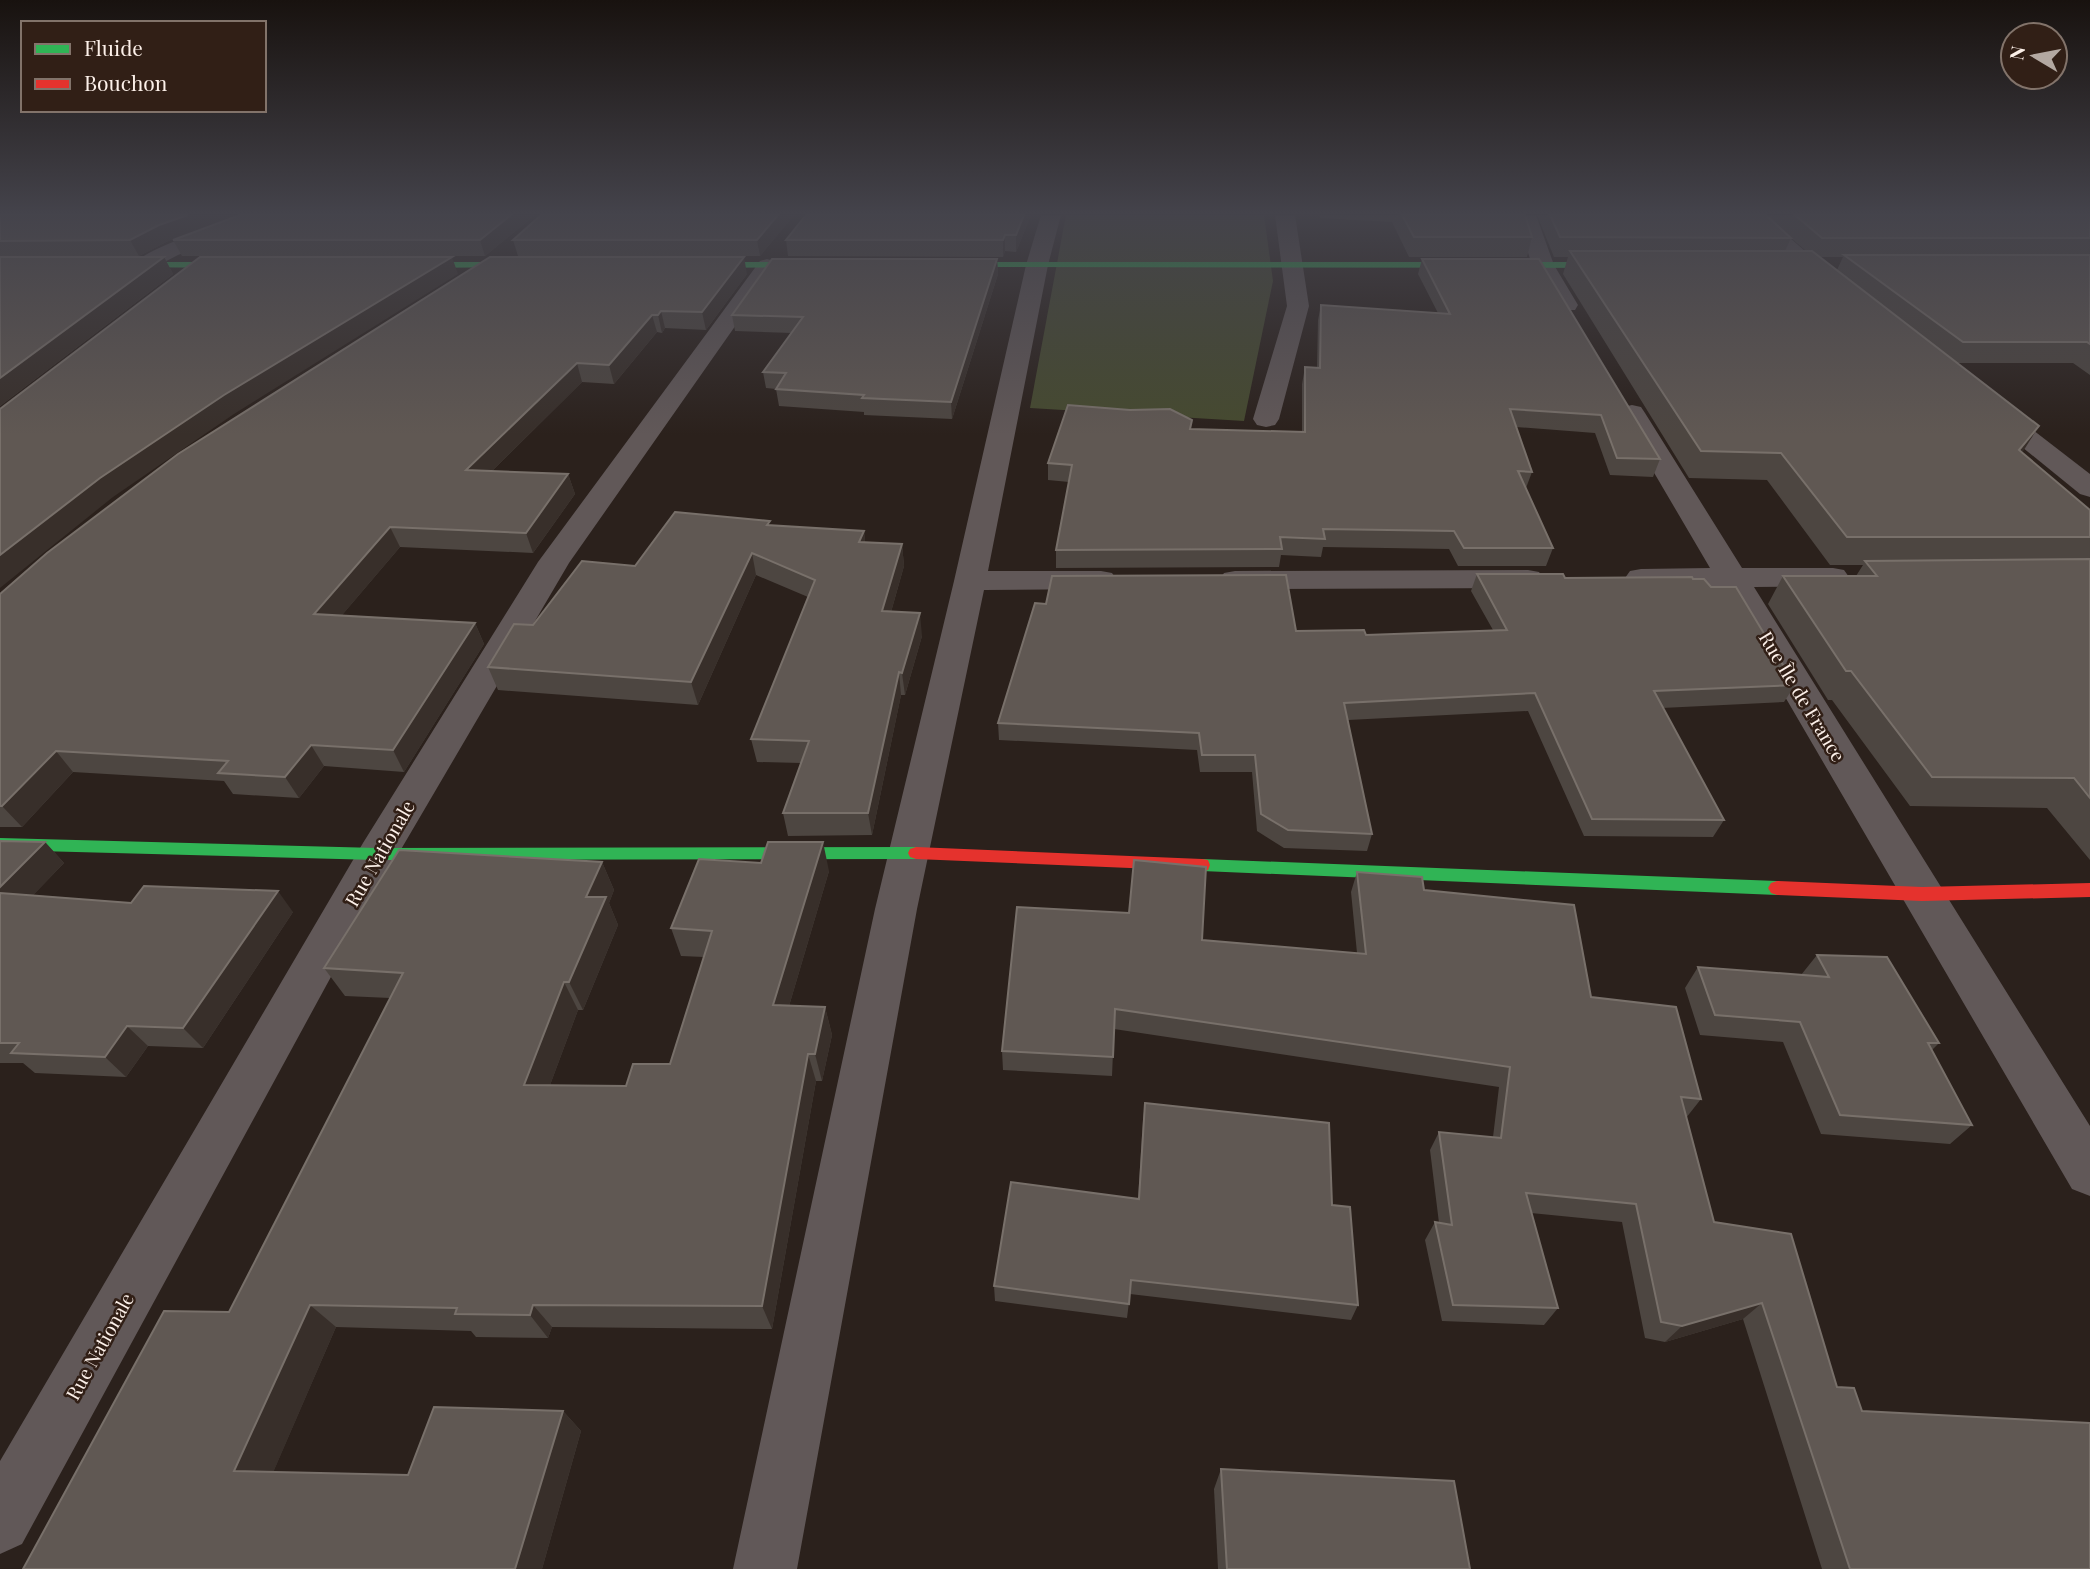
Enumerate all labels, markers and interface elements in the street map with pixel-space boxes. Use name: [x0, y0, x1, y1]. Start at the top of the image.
legend: [21, 21, 266, 112]
north arrow: [1999, 21, 2069, 91]
text: Fluide: [84, 33, 143, 61]
text: N: [2002, 44, 2030, 62]
text: Bouchon: [84, 68, 168, 96]
street label: Rue Île de France: [1754, 626, 1852, 766]
street label: Rue Nationale: [338, 795, 420, 911]
street label: Rue Nationale: [59, 1288, 139, 1404]

